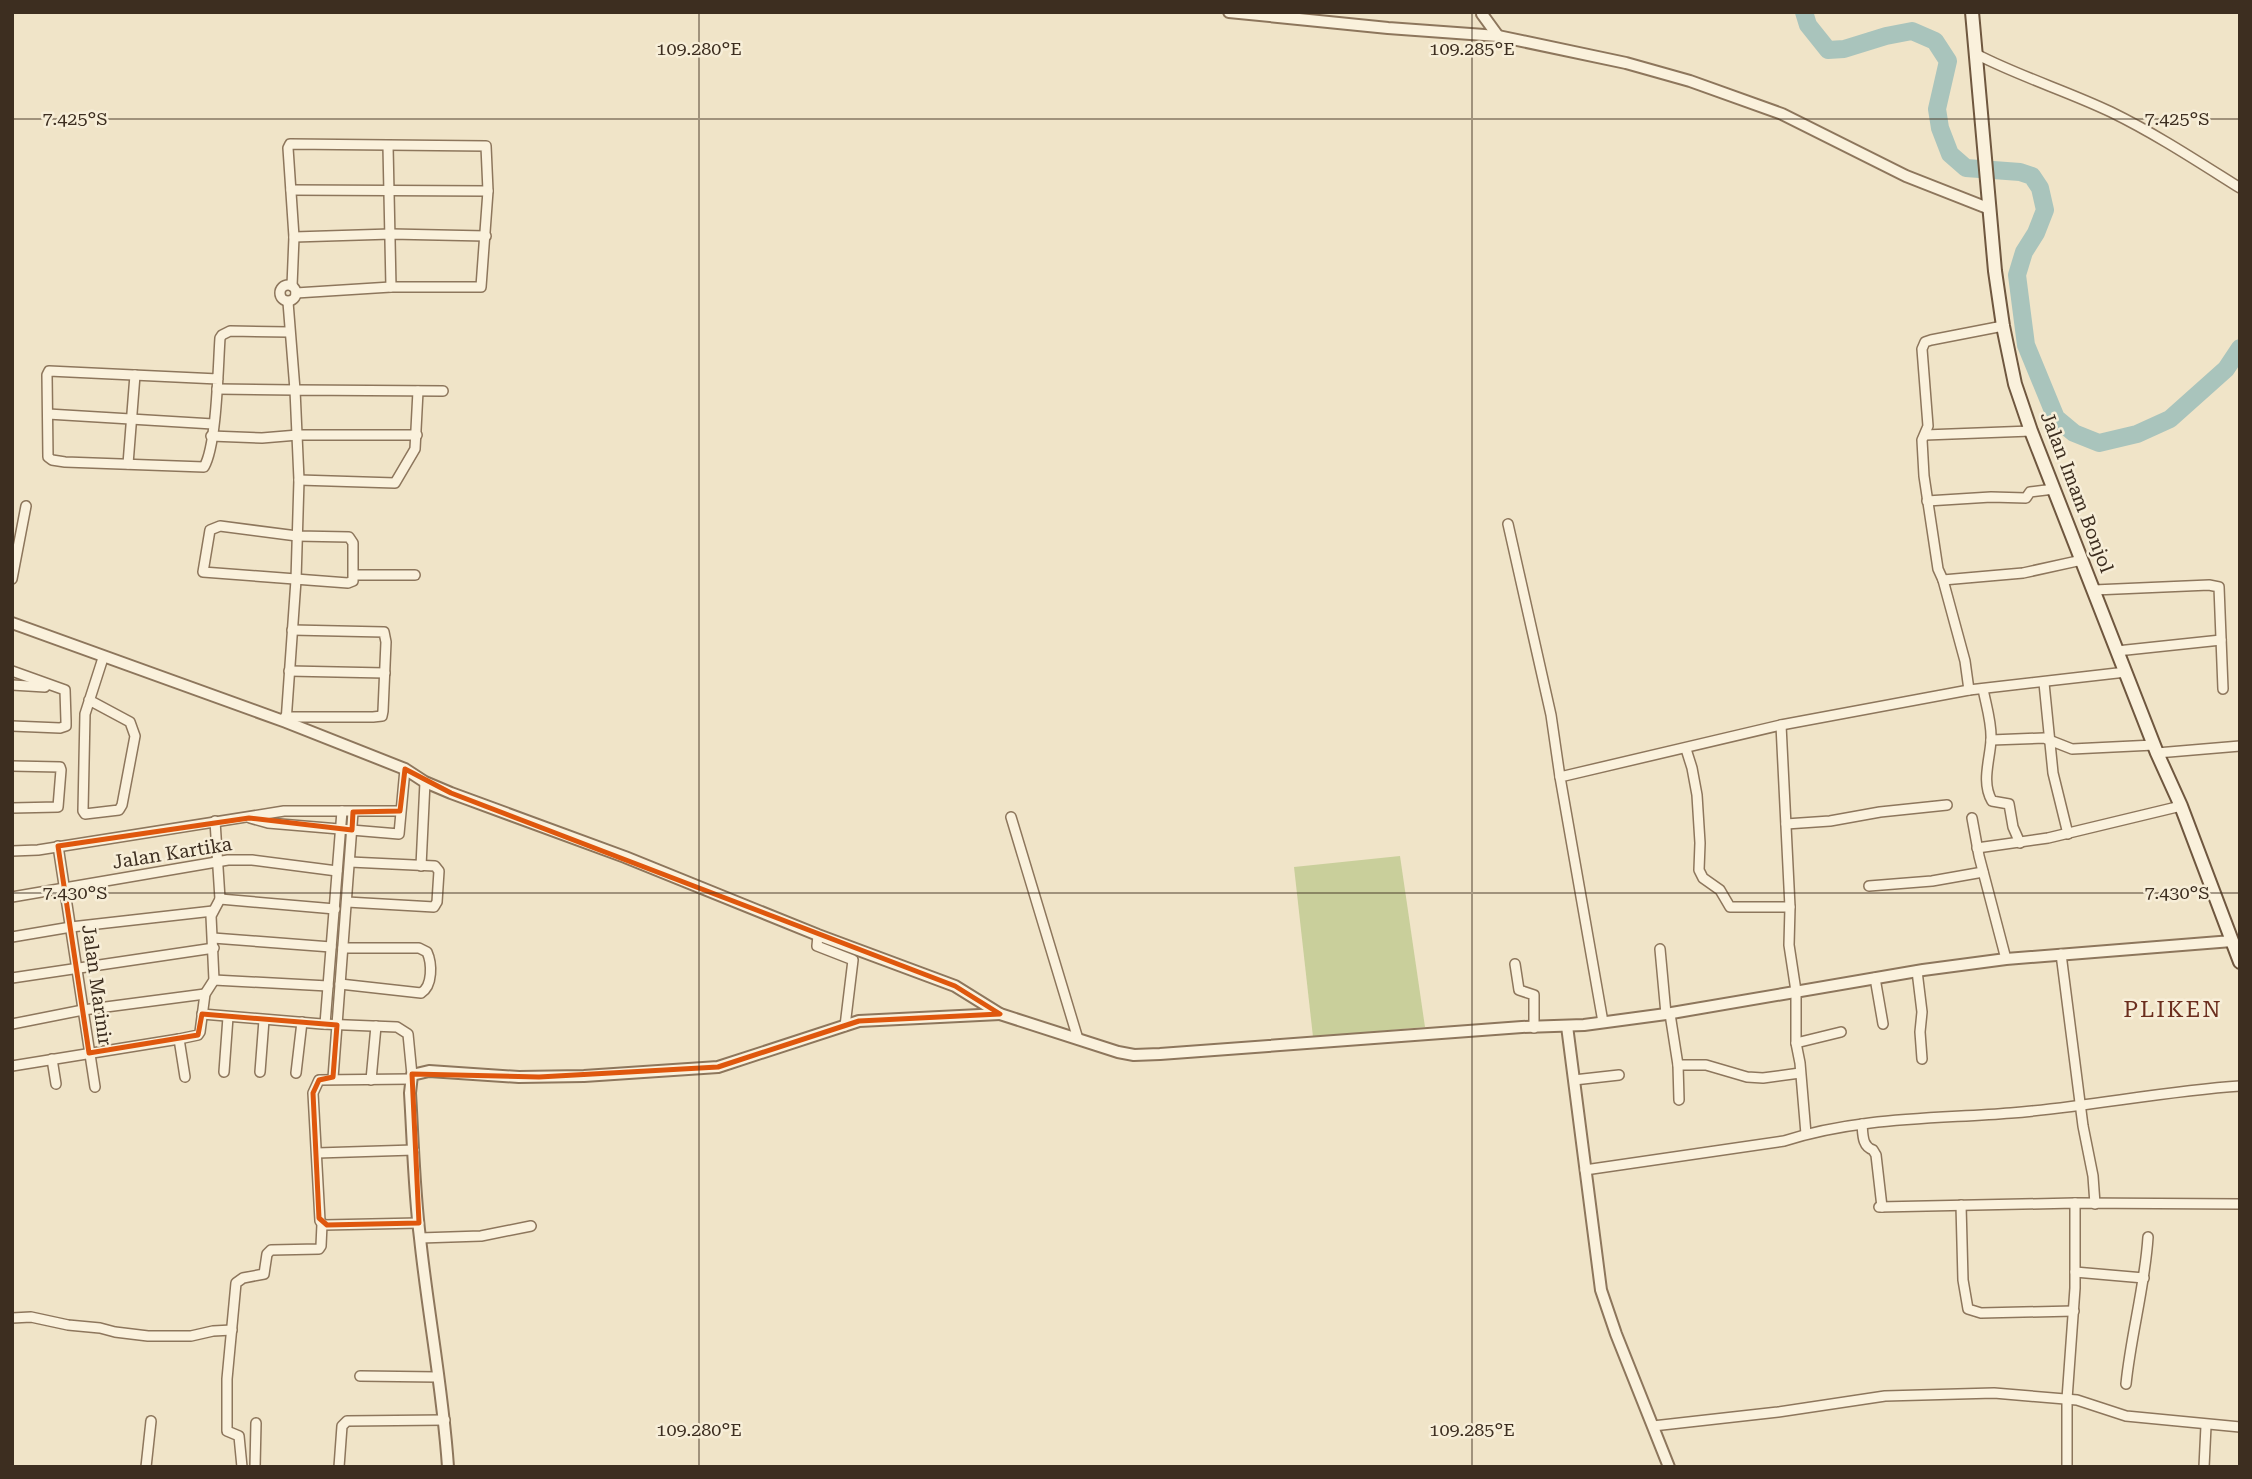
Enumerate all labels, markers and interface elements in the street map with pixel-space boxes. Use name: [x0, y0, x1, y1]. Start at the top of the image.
text: 109.280°E: [656, 38, 742, 59]
text: 109.285°E: [1429, 38, 1515, 59]
text: 7.425°S: [43, 108, 107, 129]
text: 7.425°S: [2145, 108, 2209, 129]
street label: Jalan Imam Bonjol: [2036, 408, 2118, 576]
street label: Jalan Kartika: [111, 832, 234, 874]
text: 7.430°S: [43, 882, 107, 903]
text: 7.430°S: [2145, 882, 2209, 903]
street label: Jalan Marinir: [77, 923, 117, 1047]
district label: PLIKEN: [2123, 996, 2223, 1023]
text: 109.280°E: [656, 1419, 742, 1440]
text: 109.285°E: [1429, 1419, 1515, 1440]

